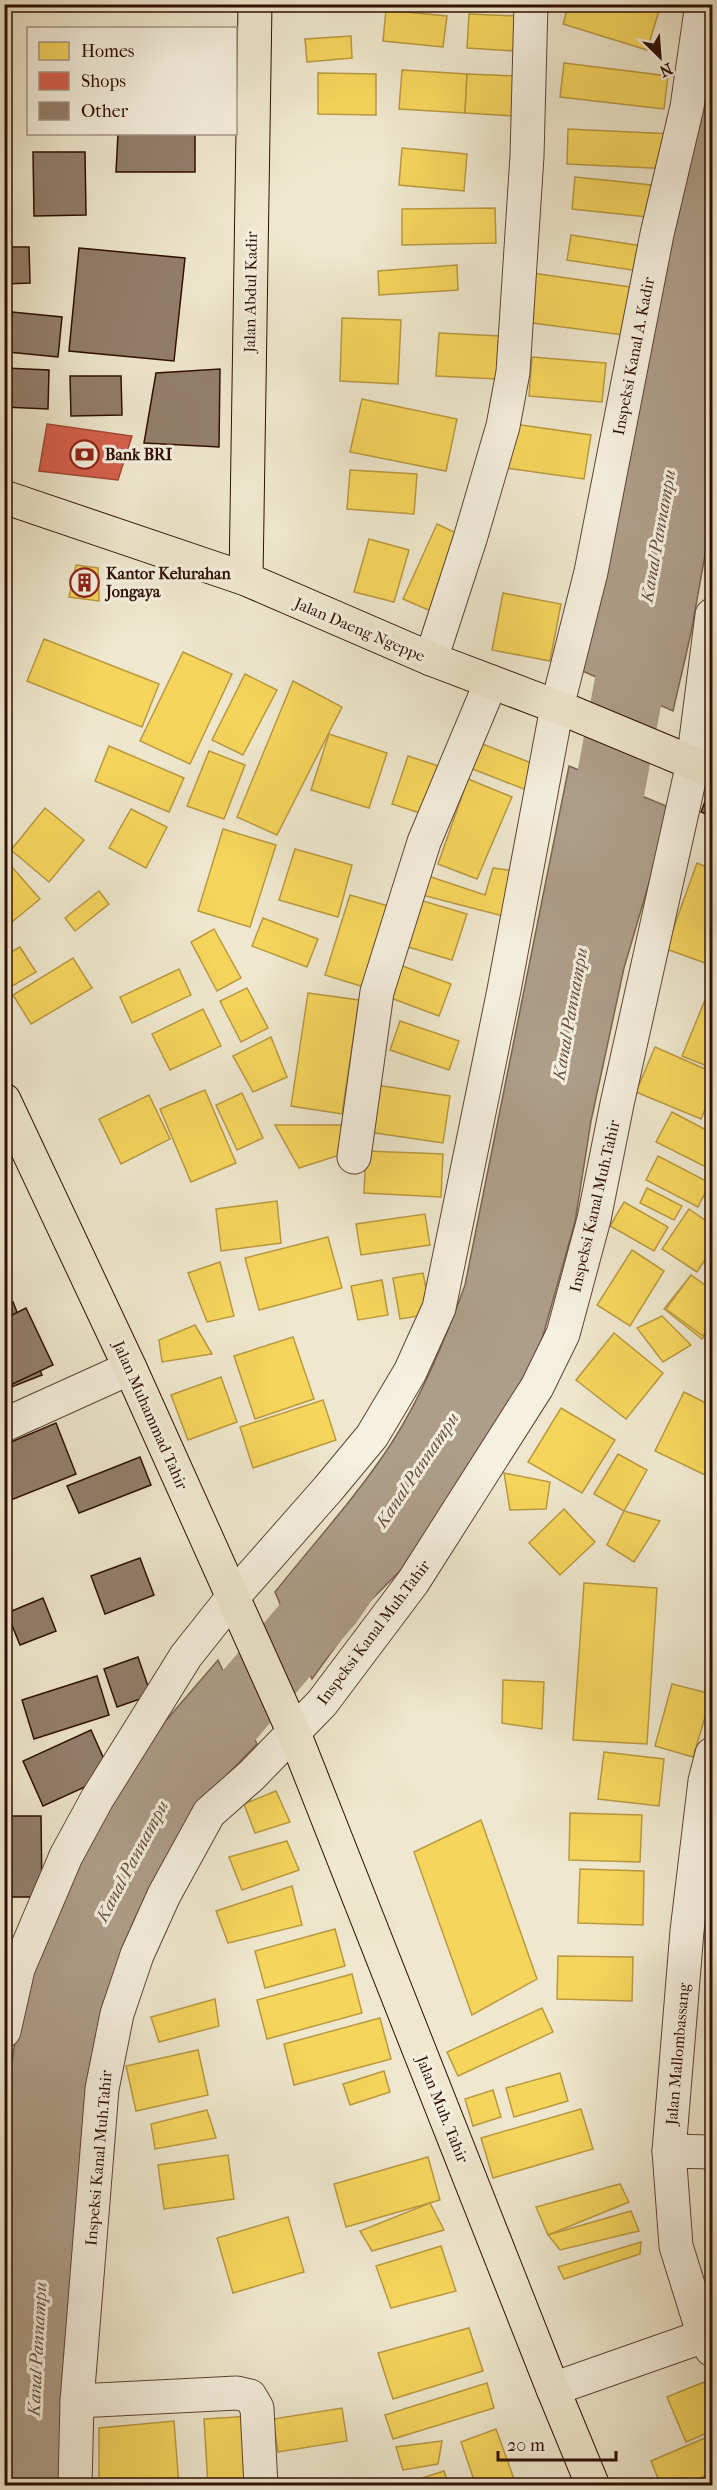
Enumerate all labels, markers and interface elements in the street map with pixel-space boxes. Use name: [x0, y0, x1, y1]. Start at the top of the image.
legend: [27, 27, 237, 135]
north arrow: [630, 27, 690, 87]
text: Homes: [81, 41, 135, 62]
text: N: [656, 59, 676, 82]
text: Shops: [81, 71, 126, 92]
text: Other: [81, 101, 129, 122]
street label: Jalan Abdul Kadir: [240, 231, 261, 355]
street label: Inspeksi Kanal A. Kadir: [609, 275, 658, 437]
bank icon: Bank BRI: [68, 438, 100, 470]
place label: Bank BRI: [105, 445, 173, 464]
water label: Kanal Pannampu: [636, 468, 681, 606]
place label: Kantor Kelurahan Jongaya: [104, 564, 232, 602]
building icon: Kantor Kelurahan Jongaya: [69, 566, 101, 598]
street label: Jalan Daeng Ngeppe: [290, 593, 428, 666]
water label: Kanal Pannampu: [548, 946, 593, 1084]
street label: Inspeksi Kanal Muh.Tahir: [565, 1118, 624, 1294]
street label: Jalan Muhammad Tahir: [108, 1336, 192, 1493]
water label: Kanal Pannampu: [370, 1409, 464, 1534]
street label: Inspeksi Kanal Muh.Tahir: [313, 1556, 434, 1708]
water label: Kanal Pannampu: [91, 1797, 173, 1927]
street label: Jalan Mallombassang: [662, 1982, 693, 2128]
street label: Jalan Muh. Tahir: [412, 2051, 473, 2166]
street label: Inspeksi Kanal Muh.Tahir: [81, 2069, 116, 2247]
water label: Kanal Pannampu: [23, 2281, 52, 2419]
scale bar: [498, 2424, 616, 2462]
text: 20 m: [507, 2435, 545, 2456]

